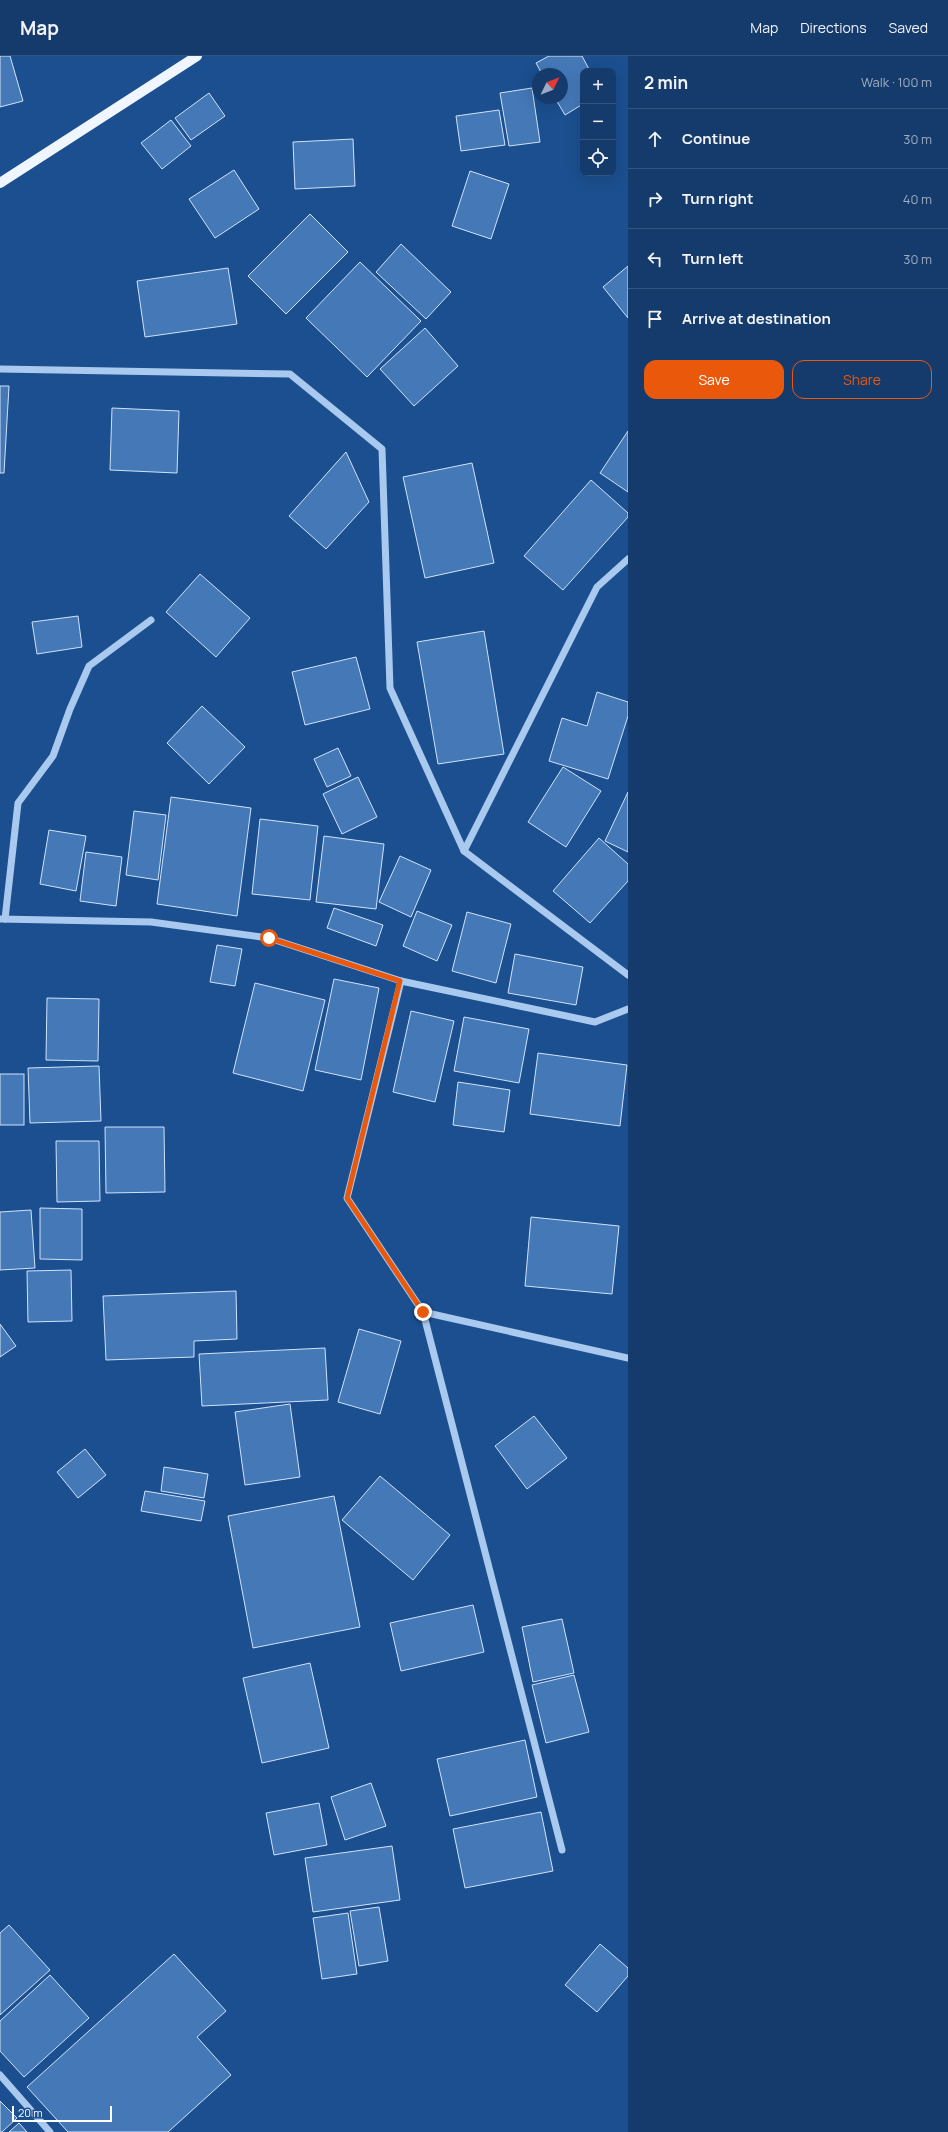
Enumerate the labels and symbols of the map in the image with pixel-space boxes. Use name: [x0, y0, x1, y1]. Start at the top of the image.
north arrow: [532, 68, 568, 104]
route start: [260, 929, 278, 947]
route end: [414, 1303, 432, 1321]
scale bar: [12, 2104, 112, 2123]

